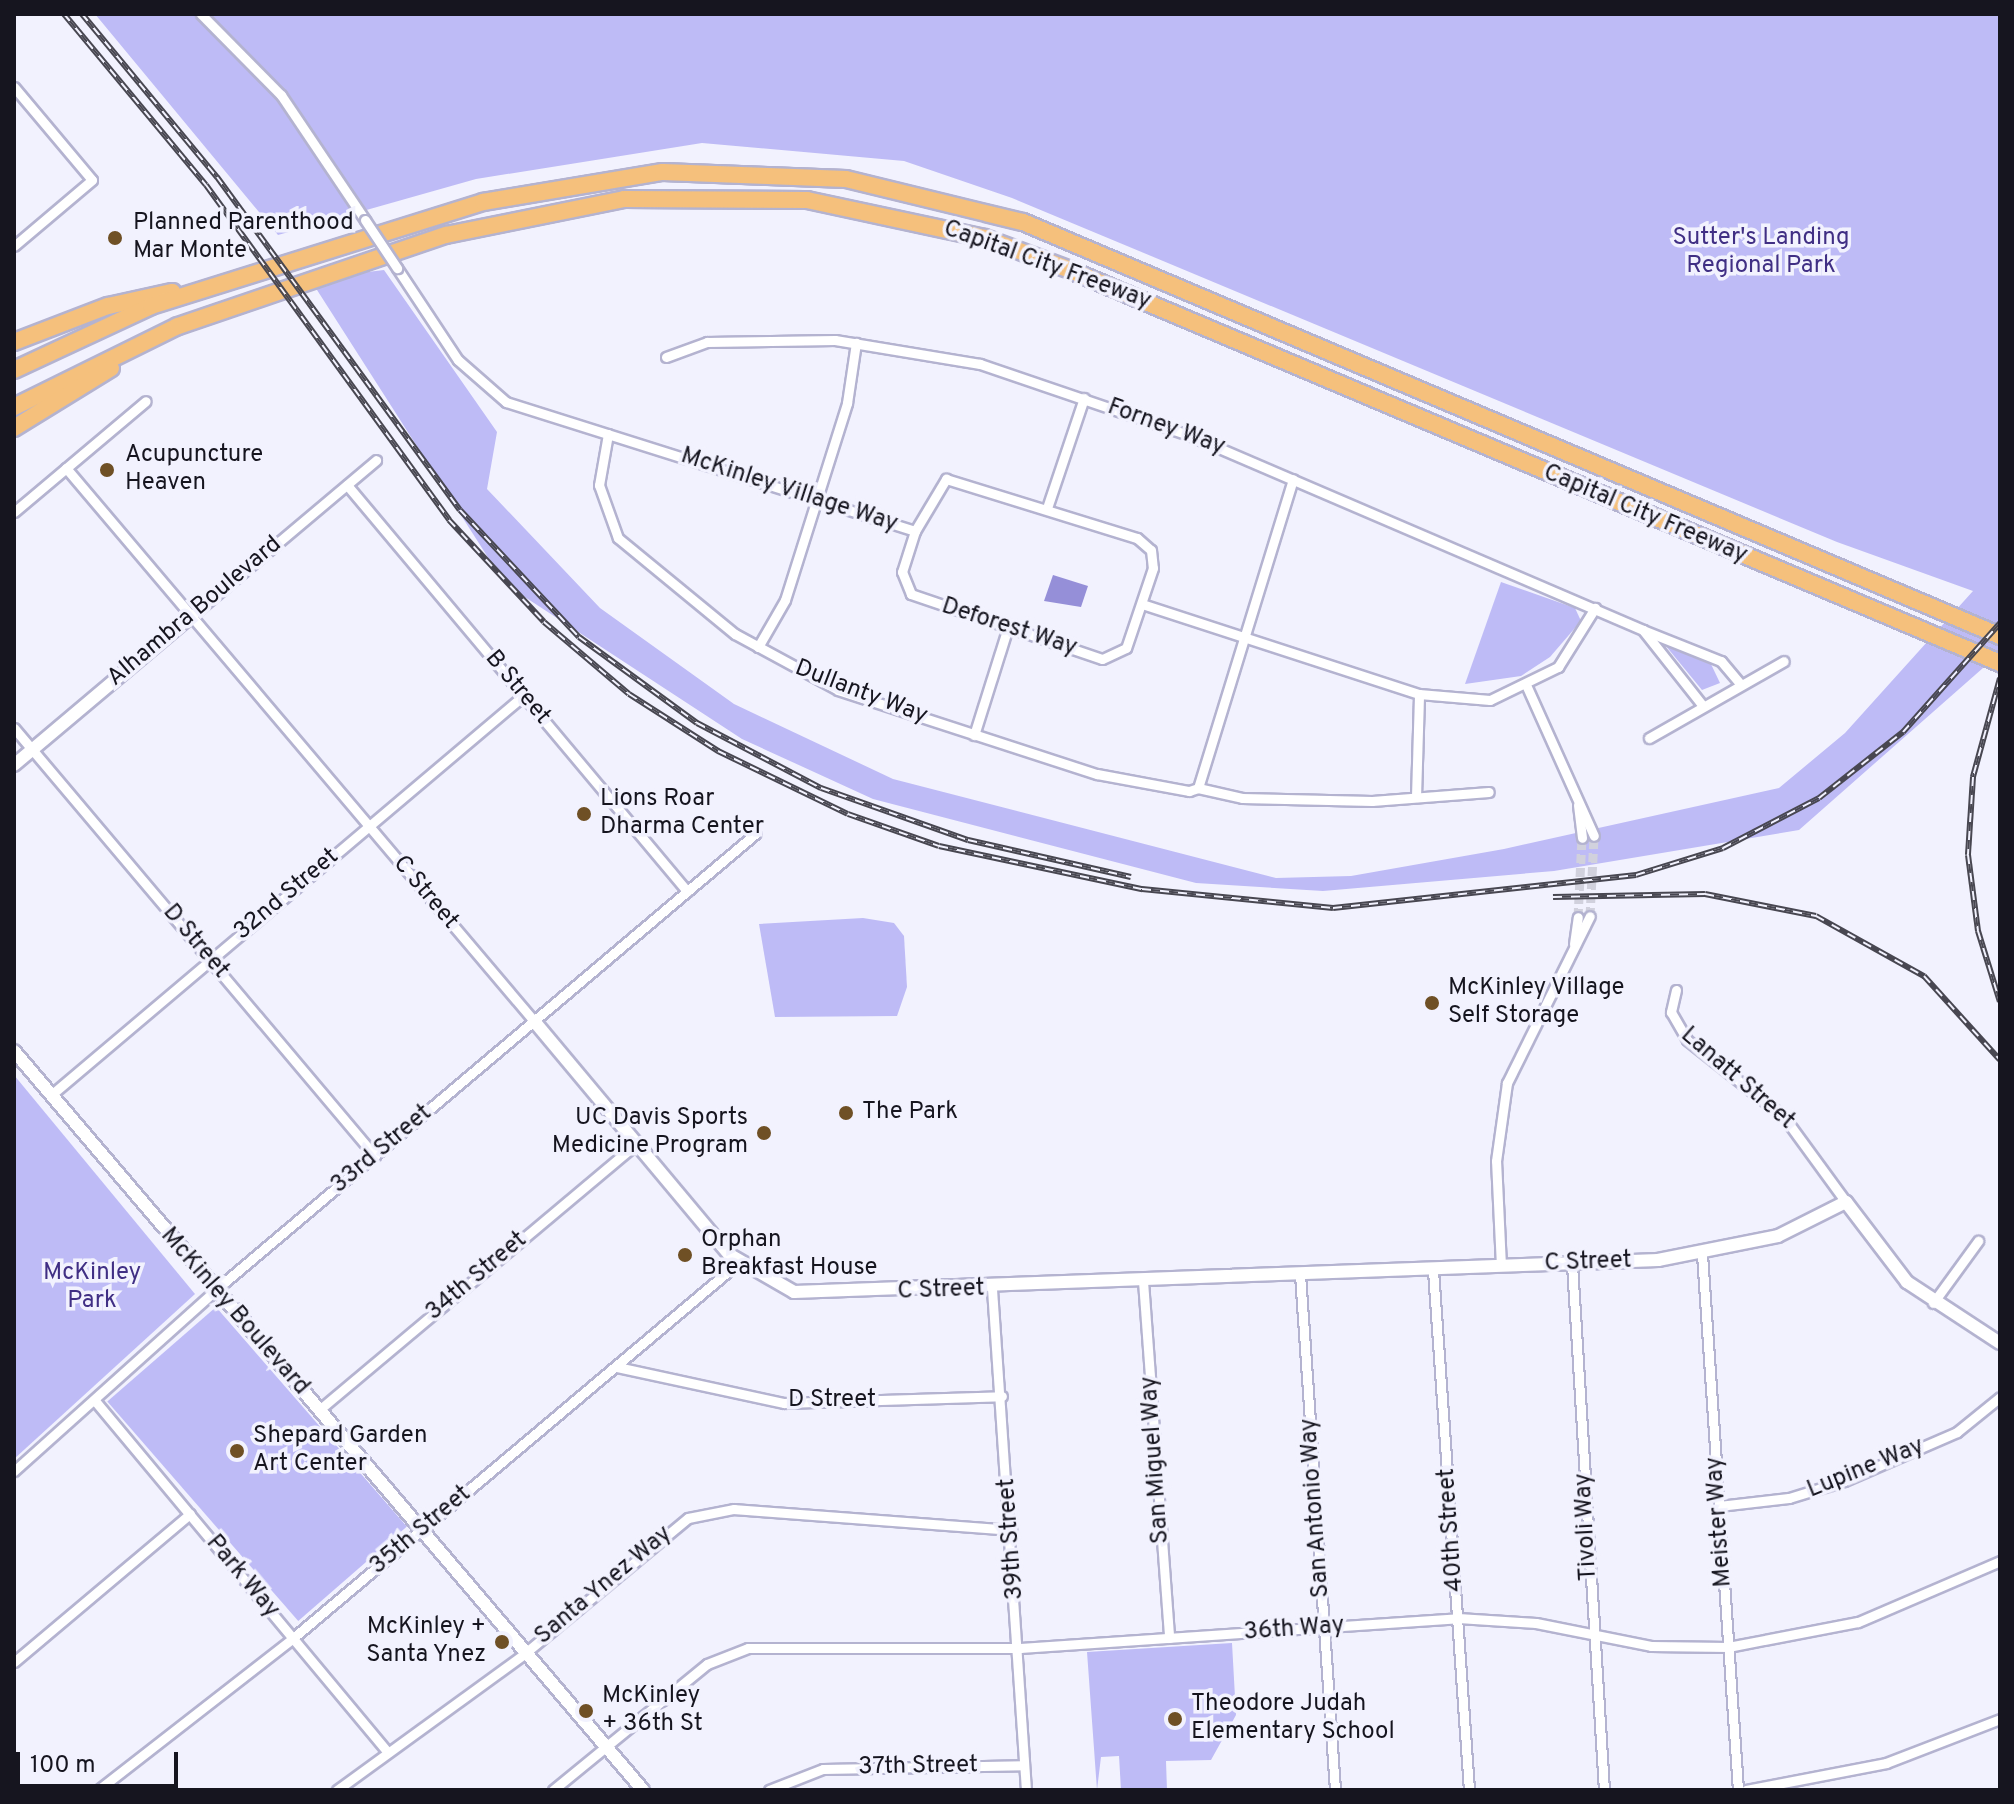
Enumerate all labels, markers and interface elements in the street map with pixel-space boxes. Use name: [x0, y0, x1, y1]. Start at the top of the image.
place label: Planned Parenthood Mar Monte: [133, 210, 354, 266]
street label: Capital City Freeway: [939, 215, 1155, 317]
park label: Sutter's Landing Regional Park: [1672, 225, 1850, 281]
marker: Planned Parenthood Mar Monte: [104, 227, 126, 249]
street label: Forney Way: [1103, 393, 1229, 463]
place label: Acupuncture Heaven: [125, 442, 263, 498]
street label: McKinley Village Way: [676, 442, 902, 540]
marker: Acupuncture Heaven: [96, 459, 118, 481]
street label: Capital City Freeway: [1539, 459, 1751, 571]
street label: Alhambra Boulevard: [102, 531, 288, 693]
street label: Deforest Way: [937, 592, 1081, 664]
street label: B Street: [478, 645, 556, 731]
street label: Dullanty Way: [790, 654, 932, 732]
place label: Lions Roar Dharma Center: [600, 786, 764, 842]
marker: Lions Roar Dharma Center: [575, 805, 593, 823]
street label: 32nd Street: [229, 843, 345, 947]
street label: C Street: [386, 850, 464, 936]
street label: D Street: [156, 899, 234, 985]
place label: McKinley Village Self Storage: [1448, 975, 1625, 1031]
marker: McKinley Village Self Storage: [1423, 994, 1441, 1012]
street label: Lanatt Street: [1674, 1022, 1800, 1136]
street label: 33rd Street: [326, 1099, 438, 1201]
place label: The Park: [862, 1099, 958, 1127]
marker: The Park: [837, 1104, 855, 1122]
place label: UC Davis Sports Medicine Program: [552, 1105, 748, 1161]
marker: UC Davis Sports Medicine Program: [755, 1124, 773, 1142]
street label: McKinley Boulevard: [153, 1222, 315, 1402]
street label: 34th Street: [421, 1226, 533, 1328]
place label: Orphan Breakfast House: [701, 1227, 877, 1283]
marker: Orphan Breakfast House: [676, 1246, 694, 1264]
street label: C Street: [1544, 1247, 1632, 1279]
park label: McKinley Park: [43, 1260, 141, 1316]
street label: C Street: [897, 1275, 985, 1307]
street label: San Miguel Way: [1136, 1375, 1176, 1545]
street label: D Street: [788, 1387, 876, 1415]
street label: San Antonio Way: [1295, 1416, 1337, 1600]
place label: Shepard Garden Art Center: [253, 1423, 427, 1479]
street label: Lupine Way: [1803, 1432, 1929, 1506]
marker: Shepard Garden Art Center: [228, 1442, 246, 1460]
street label: Meister Way: [1701, 1456, 1739, 1588]
street label: 40th Street: [1433, 1467, 1471, 1593]
street label: Tivoli Way: [1570, 1472, 1604, 1582]
street label: 39th Street: [993, 1477, 1031, 1601]
street label: 35th Street: [365, 1480, 477, 1582]
street label: Santa Ynez Way: [529, 1520, 679, 1652]
street label: Park Way: [199, 1529, 285, 1625]
street label: 36th Way: [1242, 1612, 1346, 1648]
place label: McKinley + Santa Ynez: [365, 1614, 486, 1670]
marker: McKinley + Santa Ynez: [493, 1633, 511, 1651]
place label: McKinley + 36th St: [602, 1683, 703, 1739]
place label: Theodore Judah Elementary School: [1191, 1691, 1395, 1747]
marker: McKinley + 36th St: [577, 1702, 595, 1720]
marker: Theodore Judah Elementary School: [1166, 1710, 1184, 1728]
scale bar: [20, 1736, 182, 1786]
text: 100 m: [30, 1751, 96, 1781]
street label: 37th Street: [858, 1752, 978, 1782]

